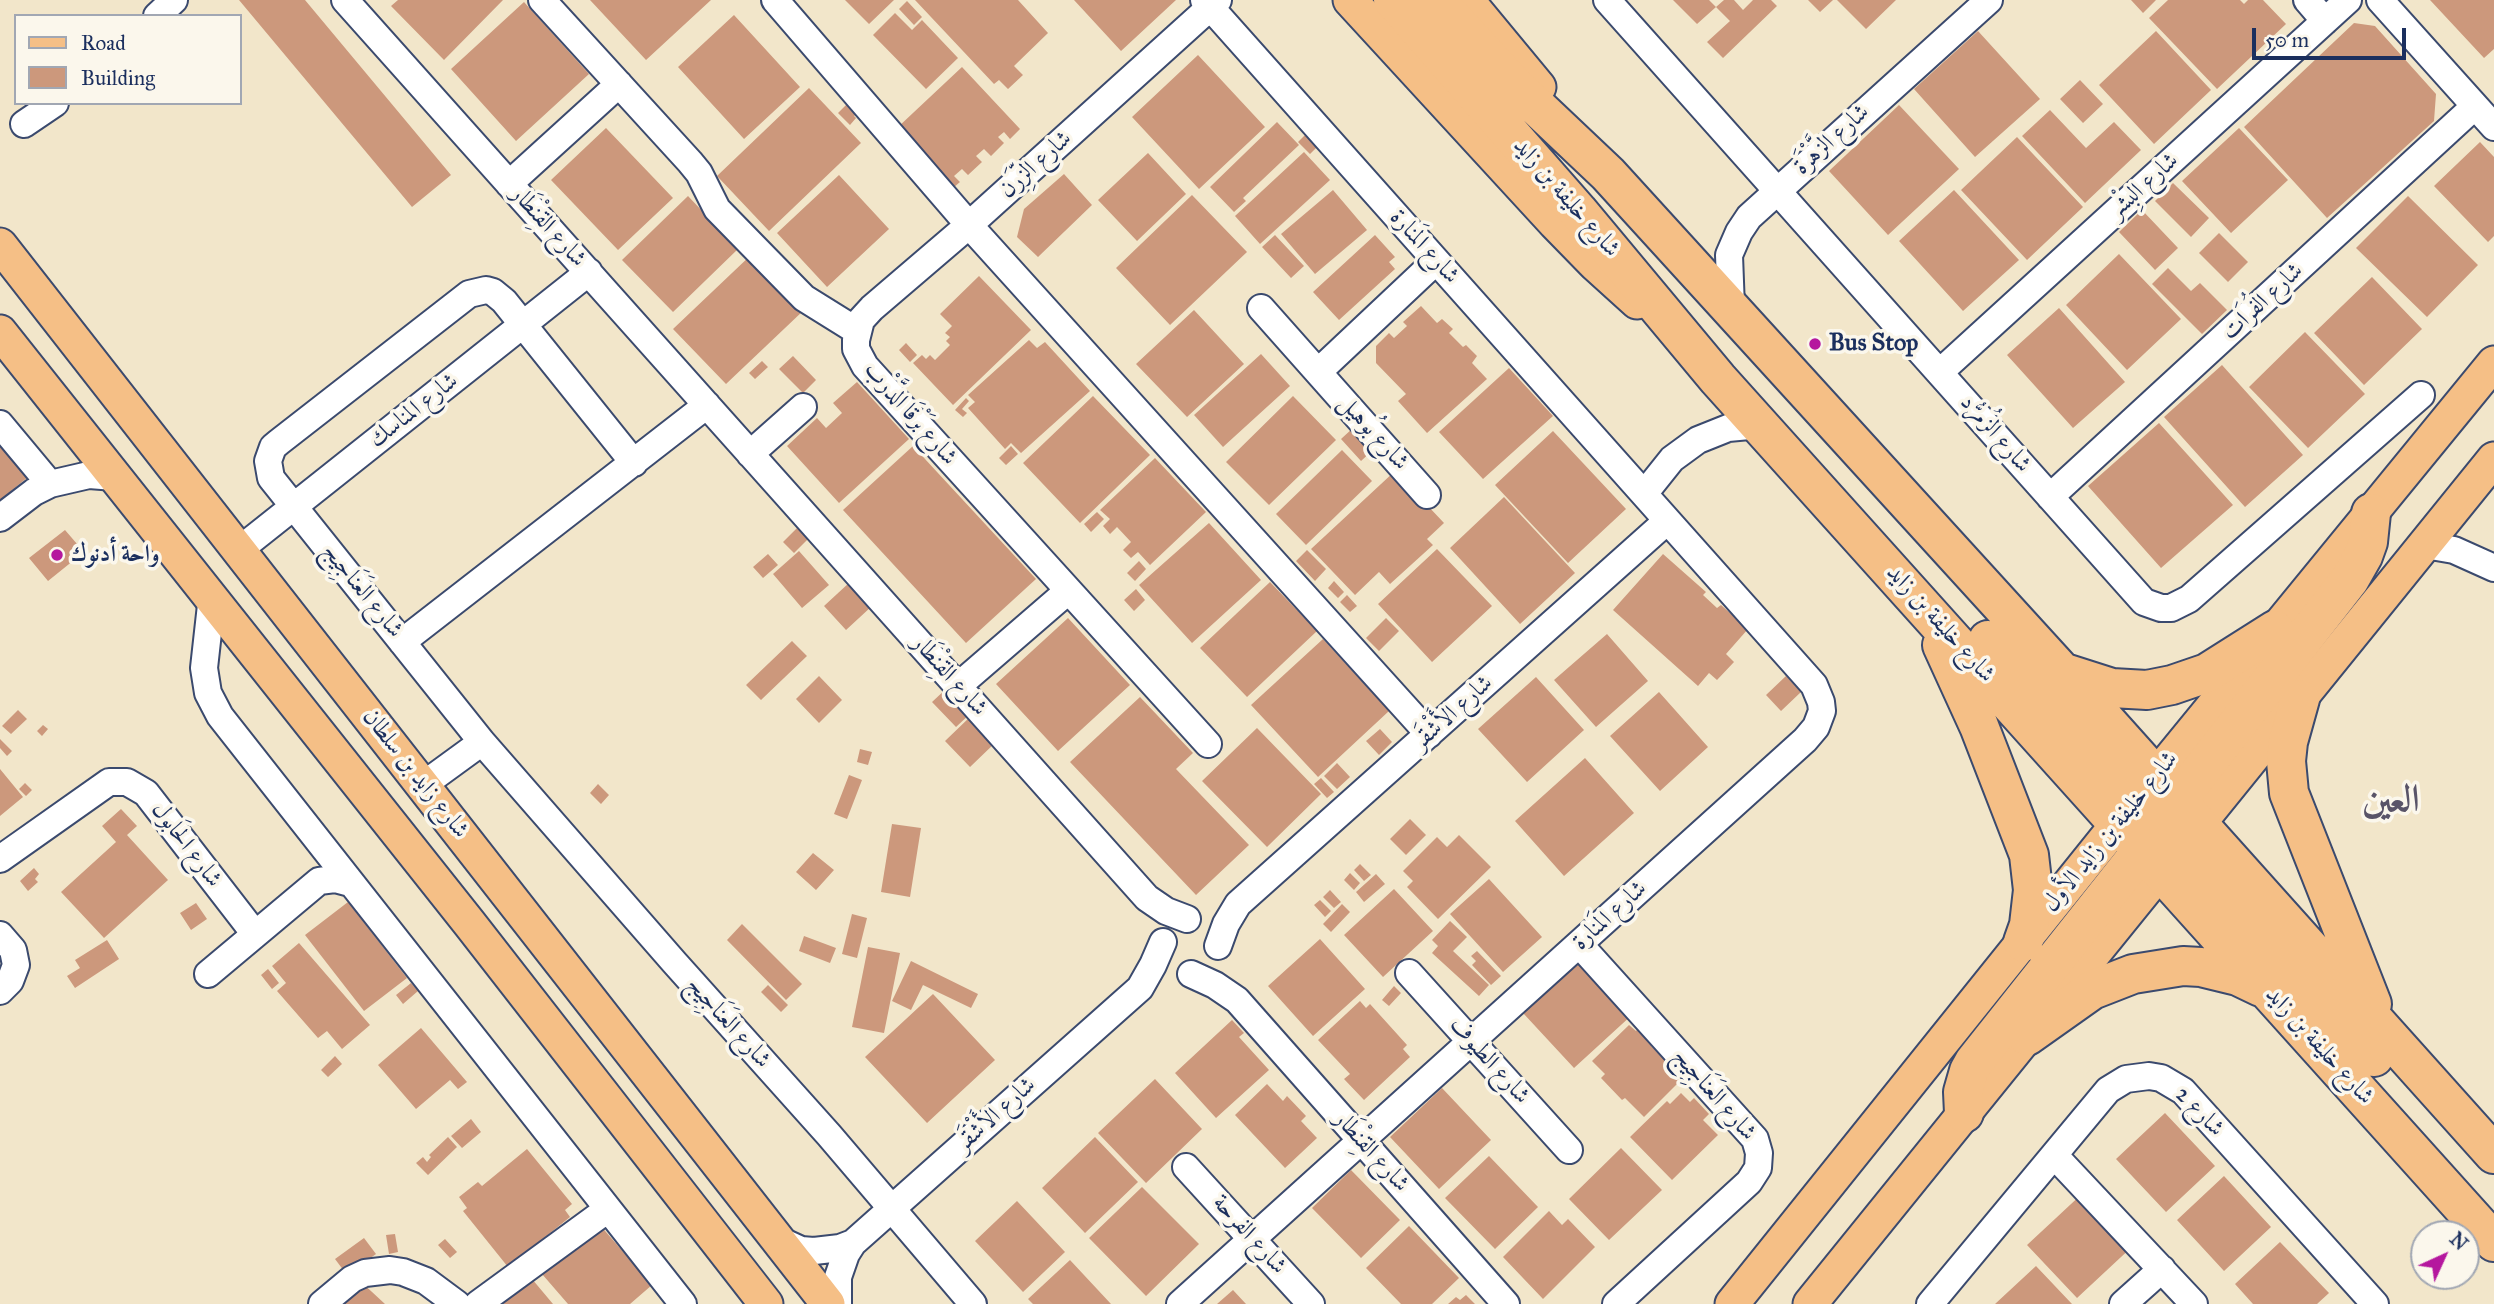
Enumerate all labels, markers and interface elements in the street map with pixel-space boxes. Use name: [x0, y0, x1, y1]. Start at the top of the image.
legend: [14, 14, 242, 105]
scale bar: [2256, 14, 2410, 58]
text: 50 m: [2265, 27, 2309, 53]
text: Road: [81, 30, 126, 56]
text: Building: [81, 65, 155, 91]
street label: شارع الزَّهْرَة: [1788, 98, 1876, 182]
street label: شارع الزِّرَن: [994, 125, 1078, 205]
street label: شارع خليفة بن زايد: [1506, 132, 1626, 264]
street label: شارع البِشْر: [2103, 147, 2185, 225]
street label: شارع القِنْطَار: [504, 180, 592, 274]
street label: شارع المَنارة: [1383, 204, 1465, 290]
street label: شارع الفُرَات: [2216, 257, 2310, 347]
place label: Bus Stop: [1829, 330, 1918, 358]
marker: Bus Stop: [1807, 336, 1823, 352]
street label: شارع بَرْقَا الدَّرْب: [857, 356, 963, 472]
street label: شارع المناسك: [364, 367, 464, 455]
street label: شارع بُوهيل: [1332, 389, 1414, 477]
street label: شارع الزُمرُّد: [1953, 389, 2037, 479]
street label: شارع العَنَاجِيج: [315, 538, 409, 644]
place label: واحة أدنوك: [71, 541, 160, 569]
marker: واحة أدنوك: [49, 547, 65, 563]
street label: شارع خليفة بن زايد: [1880, 559, 2000, 689]
street label: شارع القِنْطَار: [905, 629, 993, 723]
street label: شارع الأَشْقَر: [1407, 669, 1499, 757]
street label: شارع زايد بن سلطان: [356, 704, 474, 844]
street label: شارع خليفة بن زايد الأول: [2037, 746, 2185, 918]
district label: العين: [2362, 779, 2420, 825]
street label: شارع الحَابول: [144, 796, 228, 894]
street label: شارع المَنارة: [1567, 875, 1653, 957]
street label: شارع العَنَاجِيج: [679, 971, 777, 1075]
street label: شارع خليفة بن زايد: [2259, 981, 2379, 1111]
street label: شارع الطيوف: [1442, 1012, 1536, 1110]
street label: شارع العَنَاجِيج: [1666, 1043, 1762, 1147]
street label: شارع الأَشْقَر: [950, 1071, 1042, 1159]
street label: شارع 2: [2168, 1081, 2230, 1143]
street label: شارع القِنْطَار: [1327, 1105, 1415, 1199]
street label: شارع الفرحة: [1206, 1189, 1292, 1281]
north arrow: [2410, 1220, 2480, 1290]
text: N: [2445, 1227, 2473, 1255]

